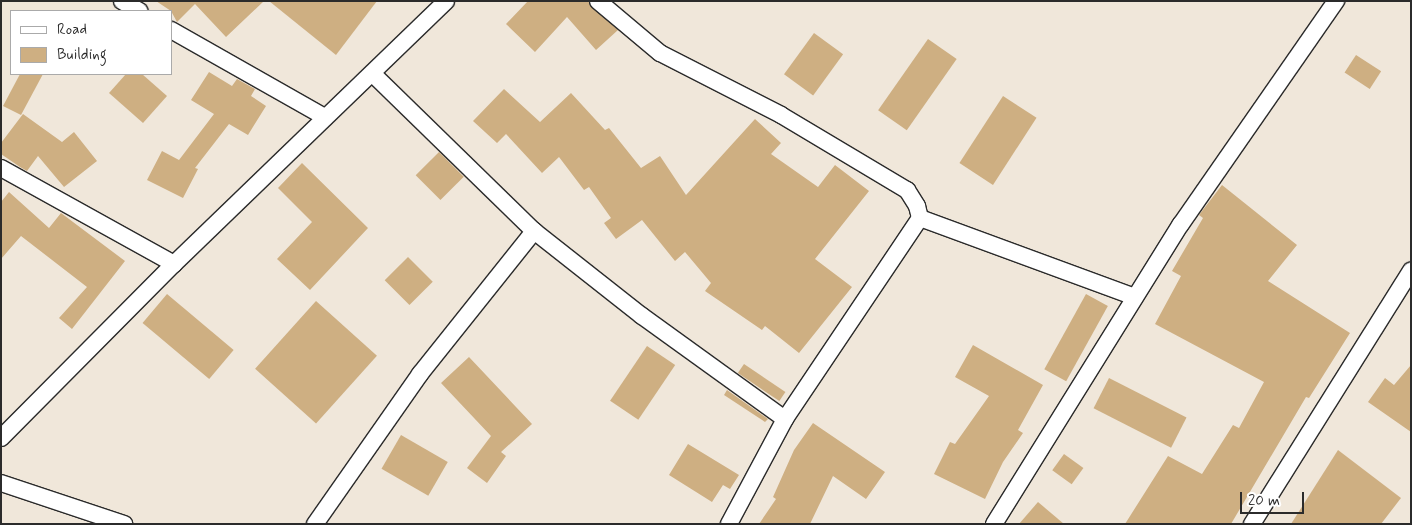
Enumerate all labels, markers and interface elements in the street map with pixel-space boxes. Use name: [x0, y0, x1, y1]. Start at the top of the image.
legend: [10, 10, 172, 75]
text: Road: [57, 20, 87, 40]
text: Building: [57, 45, 107, 65]
scale bar: [1242, 482, 1306, 514]
text: 20 m: [1248, 491, 1280, 511]

